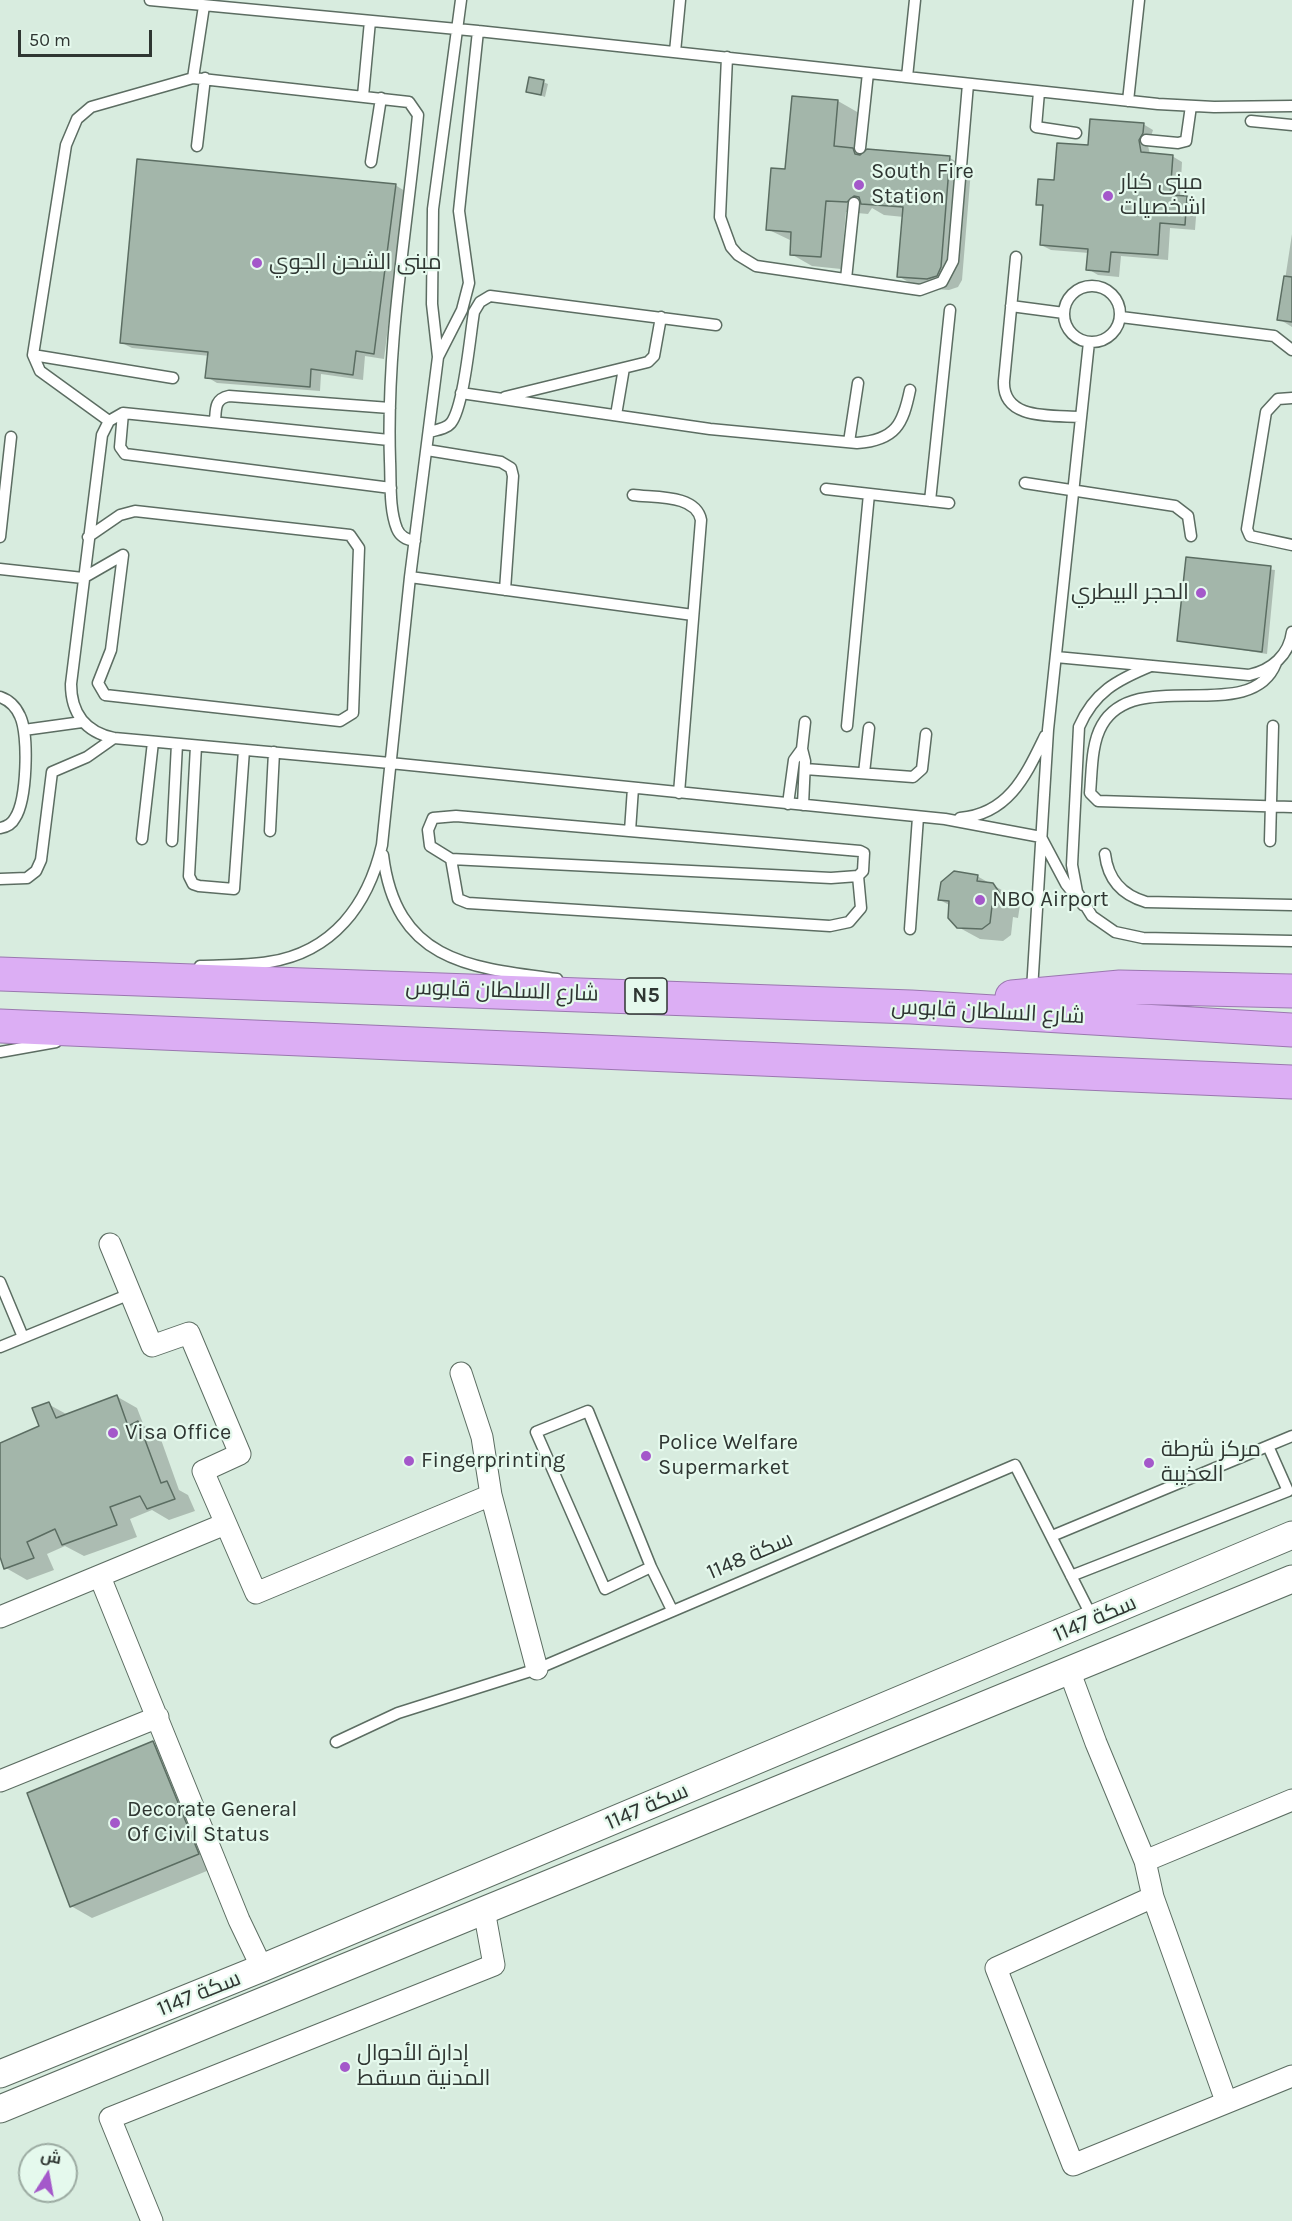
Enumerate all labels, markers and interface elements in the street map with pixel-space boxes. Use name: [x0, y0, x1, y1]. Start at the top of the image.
scale bar: [21, 18, 154, 56]
text: 50 m: [29, 29, 71, 51]
place label: South Fire Station: [871, 159, 974, 210]
place label: مبنى كبار اشخصيات: [1120, 170, 1206, 222]
marker: South Fire Station: [852, 178, 866, 192]
marker: مبنى كبار اشخصيات: [1101, 189, 1115, 203]
place label: مبنى الشحن الجوي: [269, 250, 442, 276]
marker: مبنى الشحن الجوي: [250, 256, 264, 270]
place label: الحجر البيطري: [1071, 580, 1189, 606]
marker: الحجر البيطري: [1194, 586, 1208, 600]
place label: NBO Airport: [992, 887, 1108, 913]
marker: NBO Airport: [973, 893, 987, 907]
street label: شارع السلطان قابوس: [405, 974, 599, 1008]
road number: N5: [625, 978, 667, 1014]
street label: شارع السلطان قابوس: [891, 994, 1085, 1030]
place label: Visa Office: [125, 1420, 231, 1446]
marker: Visa Office: [106, 1426, 120, 1440]
place label: Police Welfare Supermarket: [658, 1430, 798, 1482]
place label: مركز شرطة العذيبة: [1161, 1437, 1261, 1488]
place label: Fingerprinting: [421, 1448, 565, 1474]
marker: Police Welfare Supermarket: [639, 1449, 653, 1463]
marker: Fingerprinting: [402, 1454, 416, 1468]
marker: مركز شرطة العذيبة: [1142, 1456, 1156, 1470]
street label: سكة 1148: [703, 1526, 797, 1586]
street label: سكة 1147: [1049, 1590, 1141, 1648]
street label: سكة 1147: [601, 1778, 693, 1836]
place label: Decorate General Of Civil Status: [127, 1797, 297, 1849]
marker: Decorate General Of Civil Status: [108, 1816, 122, 1830]
street label: سكة 1147: [153, 1965, 245, 2023]
place label: إدارة الأحوال المدنية مسقط: [357, 2041, 491, 2092]
marker: إدارة الأحوال المدنية مسقط: [338, 2060, 352, 2074]
north arrow: [18, 2143, 78, 2203]
text: ش: [39, 2146, 63, 2168]

